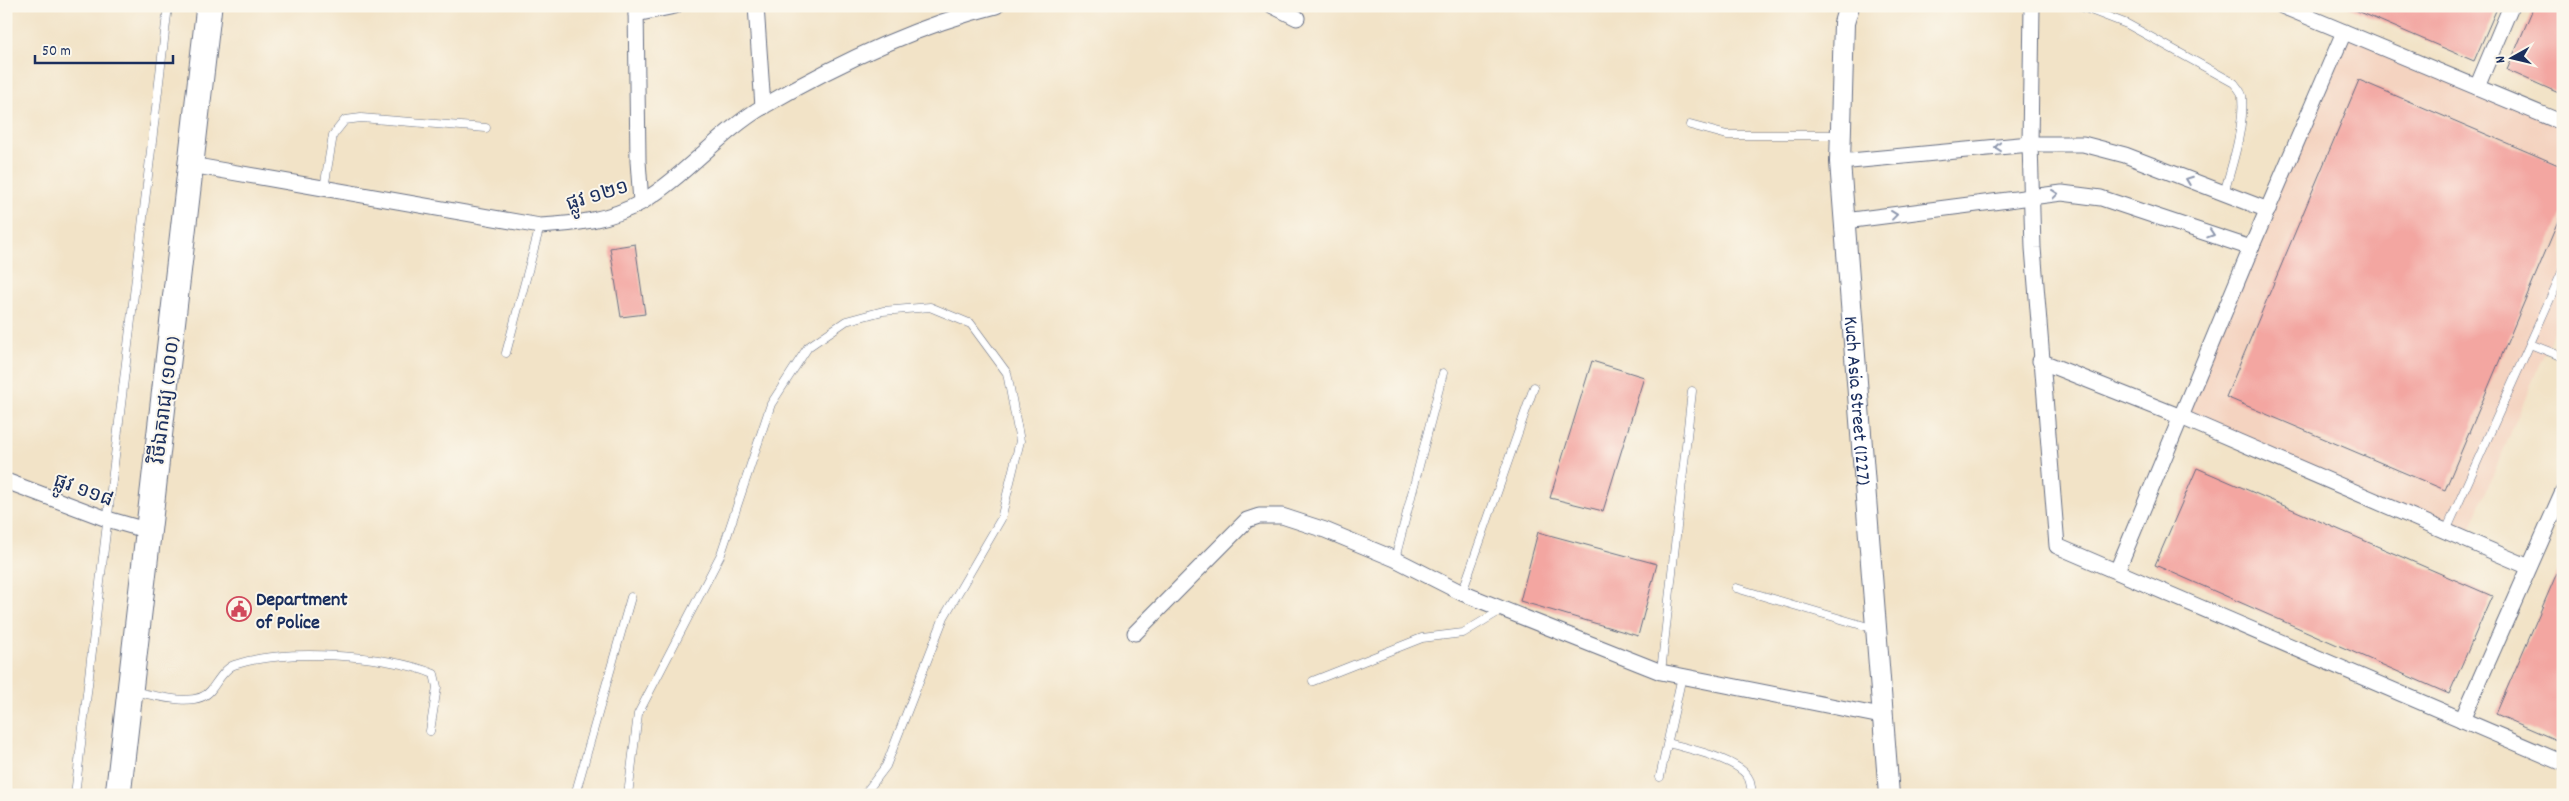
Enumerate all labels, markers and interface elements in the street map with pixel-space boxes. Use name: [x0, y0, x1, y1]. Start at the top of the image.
scale bar: [35, 32, 172, 64]
north arrow: [2486, 32, 2536, 82]
text: 50 m: [42, 41, 71, 63]
text: N: [2491, 55, 2511, 64]
one-way arrow: [1994, 141, 2002, 152]
street label: ផ្លូវ ១២១: [563, 174, 633, 221]
one-way arrow: [2186, 175, 2194, 185]
one-way arrow: [2051, 189, 2059, 200]
one-way arrow: [1890, 210, 1898, 221]
one-way arrow: [2206, 229, 2215, 239]
street label: Kuch Asia Street (1227): [1835, 315, 1876, 486]
street label: វិថីឯករាជ្យ (១០០): [144, 335, 189, 466]
street label: ផ្លូវ ១១៨: [48, 468, 117, 517]
place label: Department of Police: [256, 587, 348, 638]
public building icon: Department of Police: [226, 596, 252, 622]

